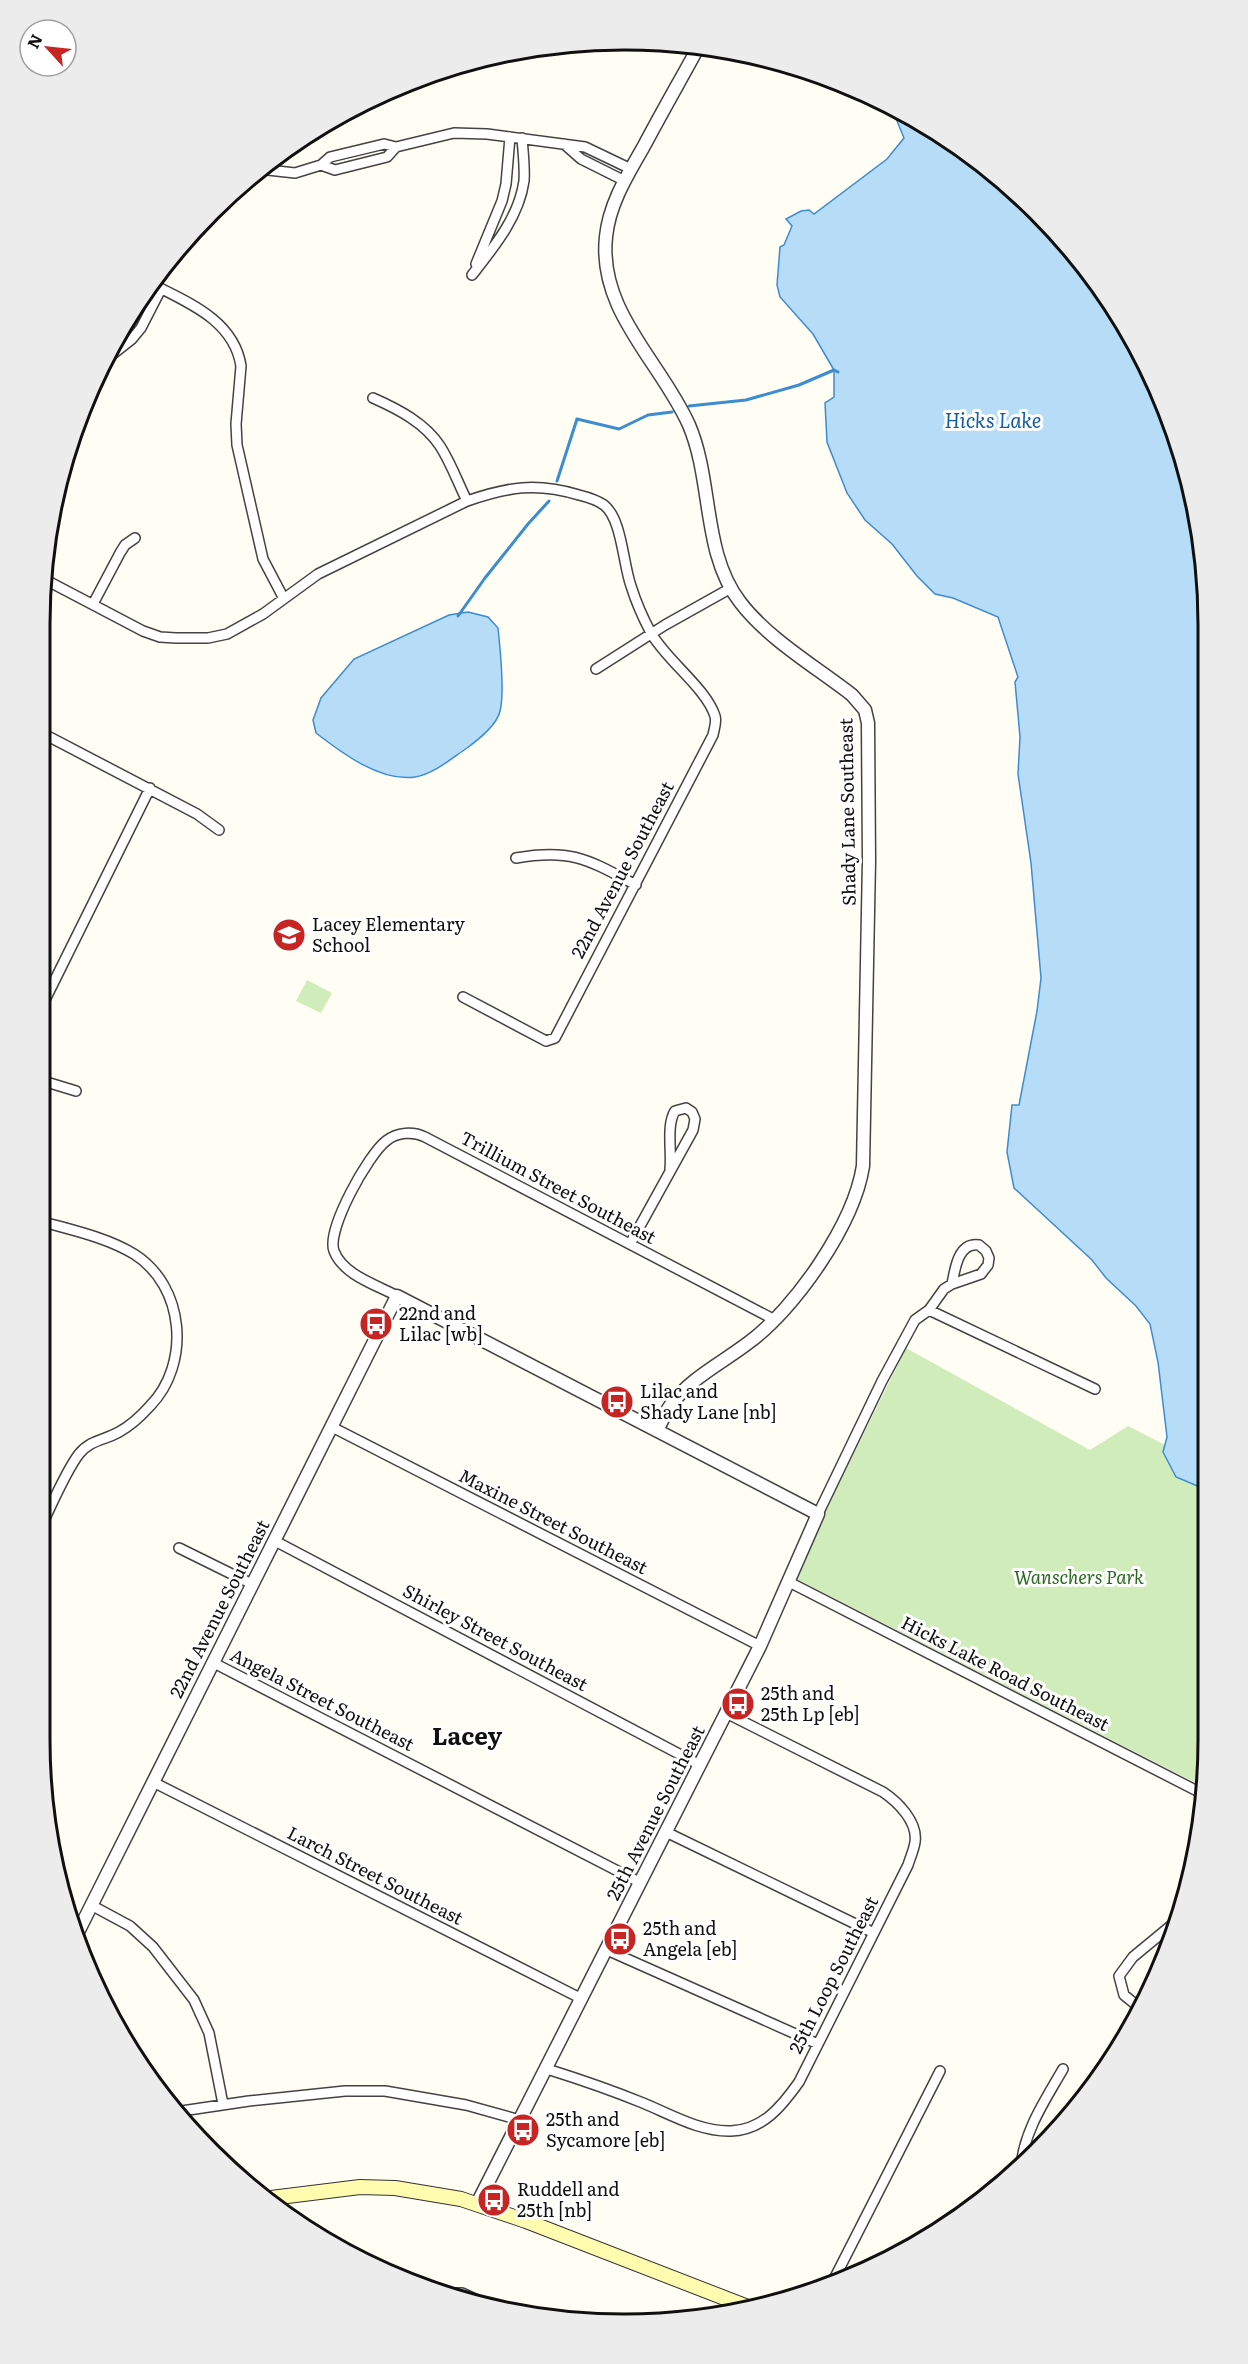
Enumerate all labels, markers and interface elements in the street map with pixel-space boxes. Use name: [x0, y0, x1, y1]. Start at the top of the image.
north arrow: [18, 18, 78, 78]
text: N: [20, 29, 47, 52]
water label: Hicks Lake: [945, 404, 1041, 434]
street label: Shady Lane Southeast: [831, 717, 862, 906]
street label: 22nd Avenue Southeast: [564, 775, 680, 963]
place label: Lacey Elementary School: [312, 910, 465, 958]
school or university icon: Lacey Elementary School: [271, 917, 307, 953]
street label: Trillium Street Southeast: [456, 1124, 662, 1250]
place label: 22nd and Lilac [wb]: [399, 1299, 483, 1347]
bus stop icon: 22nd and Lilac [wb]: [358, 1306, 394, 1342]
place label: Lilac and Shady Lane [nb]: [640, 1377, 777, 1425]
bus stop icon: Lilac and Shady Lane [nb]: [599, 1384, 635, 1420]
street label: Maxine Street Southeast: [455, 1461, 653, 1580]
street label: 22nd Avenue Southeast: [162, 1514, 276, 1702]
park label: Wanschers Park: [1014, 1563, 1144, 1590]
street label: Shirley Street Southeast: [398, 1576, 594, 1697]
street label: Hicks Lake Road Southeast: [897, 1608, 1115, 1737]
street label: Angela Street Southeast: [226, 1640, 420, 1757]
place label: 25th and 25th Lp [eb]: [761, 1679, 860, 1727]
bus stop icon: 25th and 25th Lp [eb]: [720, 1686, 756, 1722]
district label: Lacey: [432, 1717, 502, 1752]
street label: 25th Avenue Southeast: [599, 1719, 711, 1904]
street label: Larch Street Southeast: [283, 1819, 469, 1931]
street label: 25th Loop Southeast: [781, 1890, 884, 2058]
place label: 25th and Angela [eb]: [643, 1914, 738, 1962]
bus stop icon: 25th and Angela [eb]: [602, 1921, 638, 1957]
place label: 25th and Sycamore [eb]: [546, 2105, 666, 2153]
bus stop icon: 25th and Sycamore [eb]: [505, 2112, 541, 2148]
place label: Ruddell and 25th [nb]: [517, 2175, 619, 2223]
bus stop icon: Ruddell and 25th [nb]: [476, 2182, 512, 2218]

